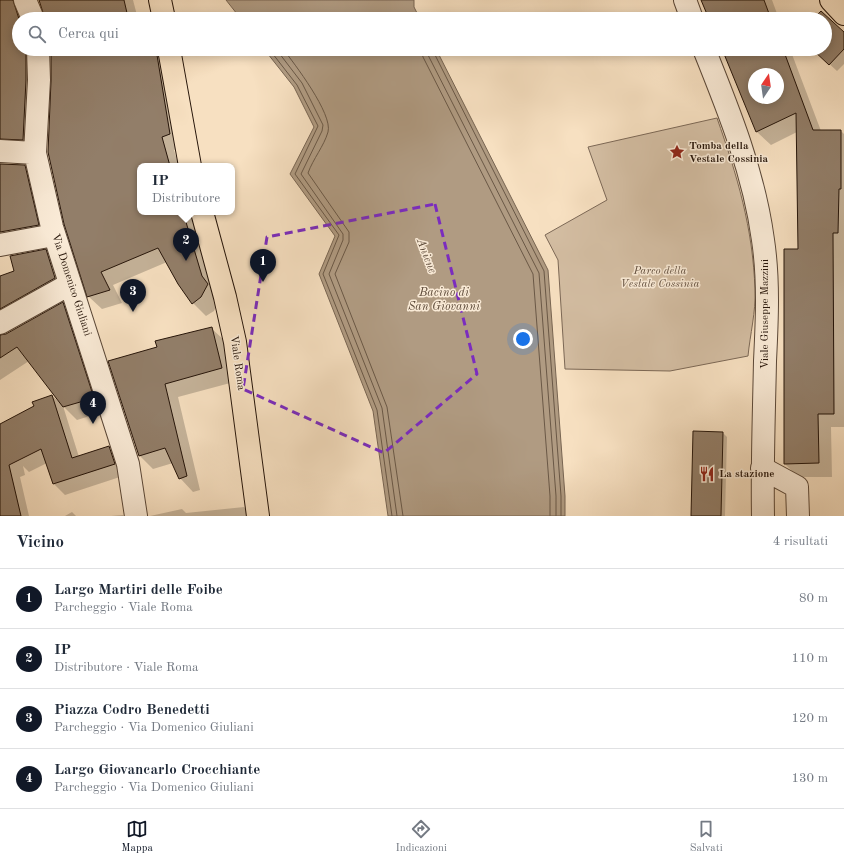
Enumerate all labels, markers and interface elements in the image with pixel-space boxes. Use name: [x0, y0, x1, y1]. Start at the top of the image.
search box: [12, 12, 832, 56]
icon: search: [26, 23, 48, 45]
text: Cerca qui: [58, 27, 119, 42]
north arrow: [748, 68, 784, 104]
place label: Tomba della Vestale Cossinia: [689, 141, 769, 165]
place icon: Tomba della Vestale Cossinia: [668, 143, 686, 161]
popup: [137, 163, 235, 215]
text: IP: [152, 174, 169, 189]
text: Distributore: [152, 192, 220, 205]
pin: 2: [173, 228, 199, 261]
street label: Via Domenico Giuliani: [49, 233, 93, 337]
water label: Aniene: [414, 236, 438, 275]
pin: 1: [250, 249, 276, 282]
street label: Viale Giuseppe Mazzini: [760, 259, 771, 369]
park label: Parco della Vestale Cossinia: [621, 266, 700, 290]
pin: 3: [120, 279, 146, 312]
water label: Bacino di San Giovanni: [408, 287, 480, 313]
your location: [513, 329, 533, 349]
street label: Viale Roma: [228, 335, 246, 392]
pin: 4: [80, 391, 106, 424]
restaurant icon: La stazione: [698, 465, 716, 483]
place label: La stazione: [719, 469, 775, 480]
text: Vicino: [16, 534, 64, 551]
text: 4 risultati: [773, 535, 828, 548]
text: Largo Martiri delle Foibe: [54, 583, 223, 598]
text: 1: [25, 592, 33, 605]
text: 80 m: [799, 592, 828, 605]
text: Parcheggio · Viale Roma: [54, 601, 193, 614]
text: IP: [54, 643, 71, 658]
text: 2: [25, 652, 33, 665]
text: 110 m: [791, 652, 828, 665]
text: Distributore · Viale Roma: [54, 661, 199, 674]
text: Piazza Codro Benedetti: [54, 703, 210, 718]
text: 3: [25, 712, 33, 725]
text: 120 m: [791, 712, 828, 725]
text: Parcheggio · Via Domenico Giuliani: [54, 721, 254, 734]
text: Largo Giovancarlo Crocchiante: [54, 763, 260, 778]
text: 4: [25, 772, 33, 785]
text: 130 m: [791, 772, 828, 785]
text: Parcheggio · Via Domenico Giuliani: [54, 781, 254, 794]
tab: Mappa: [121, 818, 153, 856]
tab: Indicazioni: [396, 818, 447, 856]
tab: Salvati: [690, 818, 723, 856]

